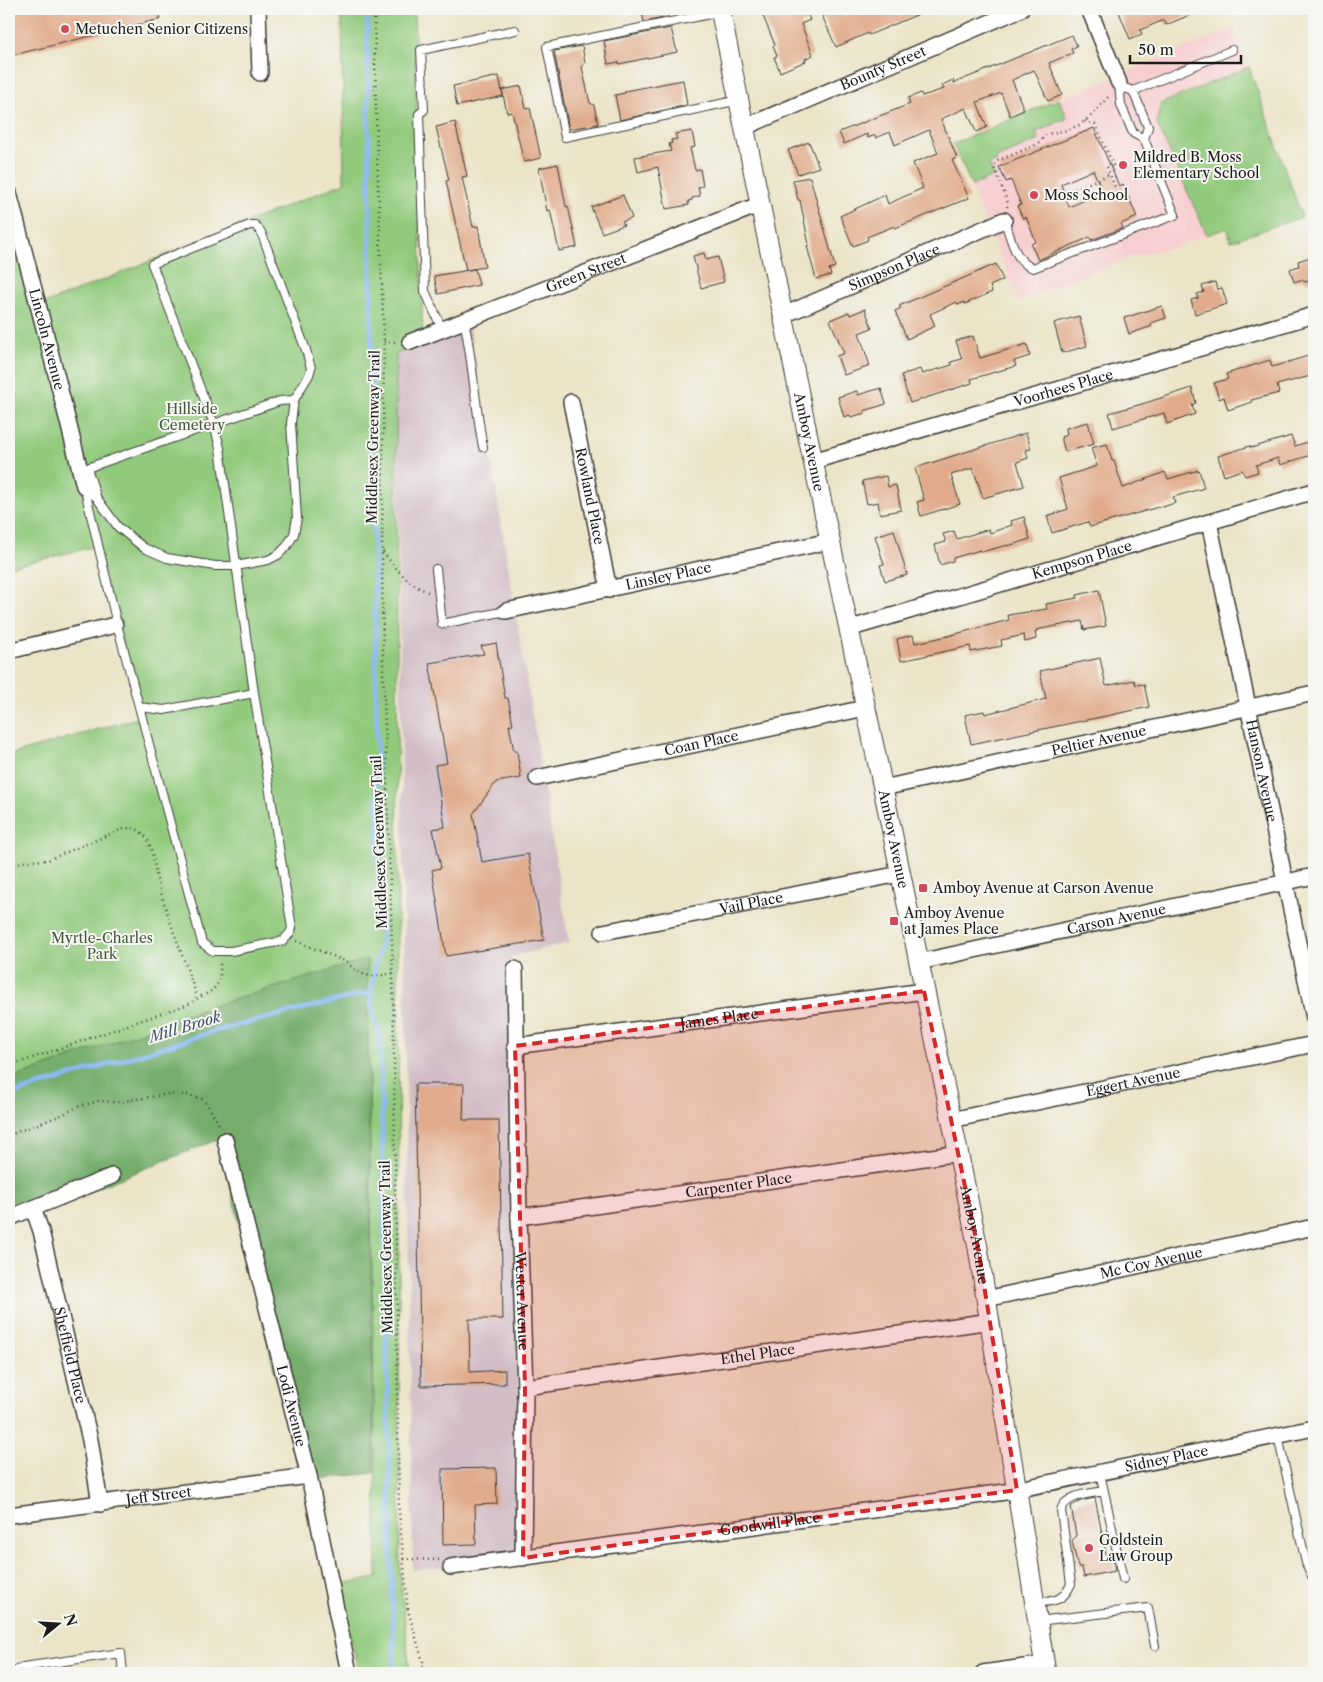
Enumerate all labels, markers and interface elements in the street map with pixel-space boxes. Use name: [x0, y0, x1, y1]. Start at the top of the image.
place label: Metuchen Senior Citizens: [75, 20, 248, 38]
marker: Metuchen Senior Citizens: [59, 23, 71, 35]
scale bar: [1130, 32, 1242, 64]
text: 50 m: [1138, 40, 1174, 59]
street label: Bounty Street: [837, 42, 929, 94]
place label: Mildred B. Moss Elementary School: [1133, 148, 1259, 182]
marker: Mildred B. Moss Elementary School: [1117, 159, 1129, 171]
place label: Moss School: [1044, 186, 1128, 204]
marker: Moss School: [1028, 189, 1040, 201]
street label: Simpson Place: [846, 240, 943, 295]
street label: Green Street: [543, 249, 629, 297]
street label: Lincoln Avenue: [25, 287, 69, 392]
street label: Middlesex Greenway Trail: [362, 350, 384, 524]
street label: Voorhees Place: [1011, 365, 1115, 411]
street label: Amboy Avenue: [790, 390, 828, 493]
park label: Hillside Cemetery: [159, 400, 225, 434]
street label: Rowland Place: [571, 446, 609, 546]
street label: Kempson Place: [1030, 536, 1134, 583]
street label: Linsley Place: [624, 558, 713, 594]
street label: Hanson Avenue: [1242, 718, 1281, 824]
street label: Peltier Avenue: [1050, 721, 1148, 760]
street label: Coan Place: [663, 726, 740, 760]
street label: Middlesex Greenway Trail: [367, 755, 391, 929]
street label: Amboy Avenue: [874, 787, 913, 890]
place label: Amboy Avenue at Carson Avenue: [932, 879, 1154, 897]
marker: Amboy Avenue at Carson Avenue: [917, 882, 929, 894]
street label: Vail Place: [717, 888, 785, 918]
street label: Carson Avenue: [1065, 900, 1168, 939]
place label: Amboy Avenue at James Place: [903, 904, 1004, 938]
marker: Amboy Avenue at James Place: [888, 915, 900, 927]
park label: Myrtle-Charles Park: [51, 929, 153, 963]
street label: James Place: [677, 1004, 760, 1033]
water label: Mill Brook: [145, 1007, 223, 1047]
street label: Eggert Avenue: [1084, 1063, 1182, 1101]
street label: Middlesex Greenway Trail: [375, 1160, 397, 1334]
street label: Carpenter Place: [684, 1168, 793, 1202]
street label: Amboy Avenue: [956, 1183, 993, 1286]
street label: Mc Coy Avenue: [1098, 1243, 1204, 1283]
street label: Wester Avenue: [511, 1250, 533, 1351]
street label: Sheffield Place: [50, 1305, 90, 1406]
street label: Ethel Place: [719, 1340, 796, 1368]
street label: Lodi Avenue: [273, 1363, 310, 1449]
street label: Sidney Place: [1123, 1441, 1210, 1476]
street label: Jeff Street: [123, 1482, 193, 1509]
street label: Goodwill Place: [719, 1508, 821, 1539]
place label: Goldstein Law Group: [1099, 1531, 1173, 1565]
marker: Goldstein Law Group: [1083, 1542, 1095, 1554]
north arrow: [32, 1600, 82, 1650]
text: N: [60, 1611, 81, 1629]

